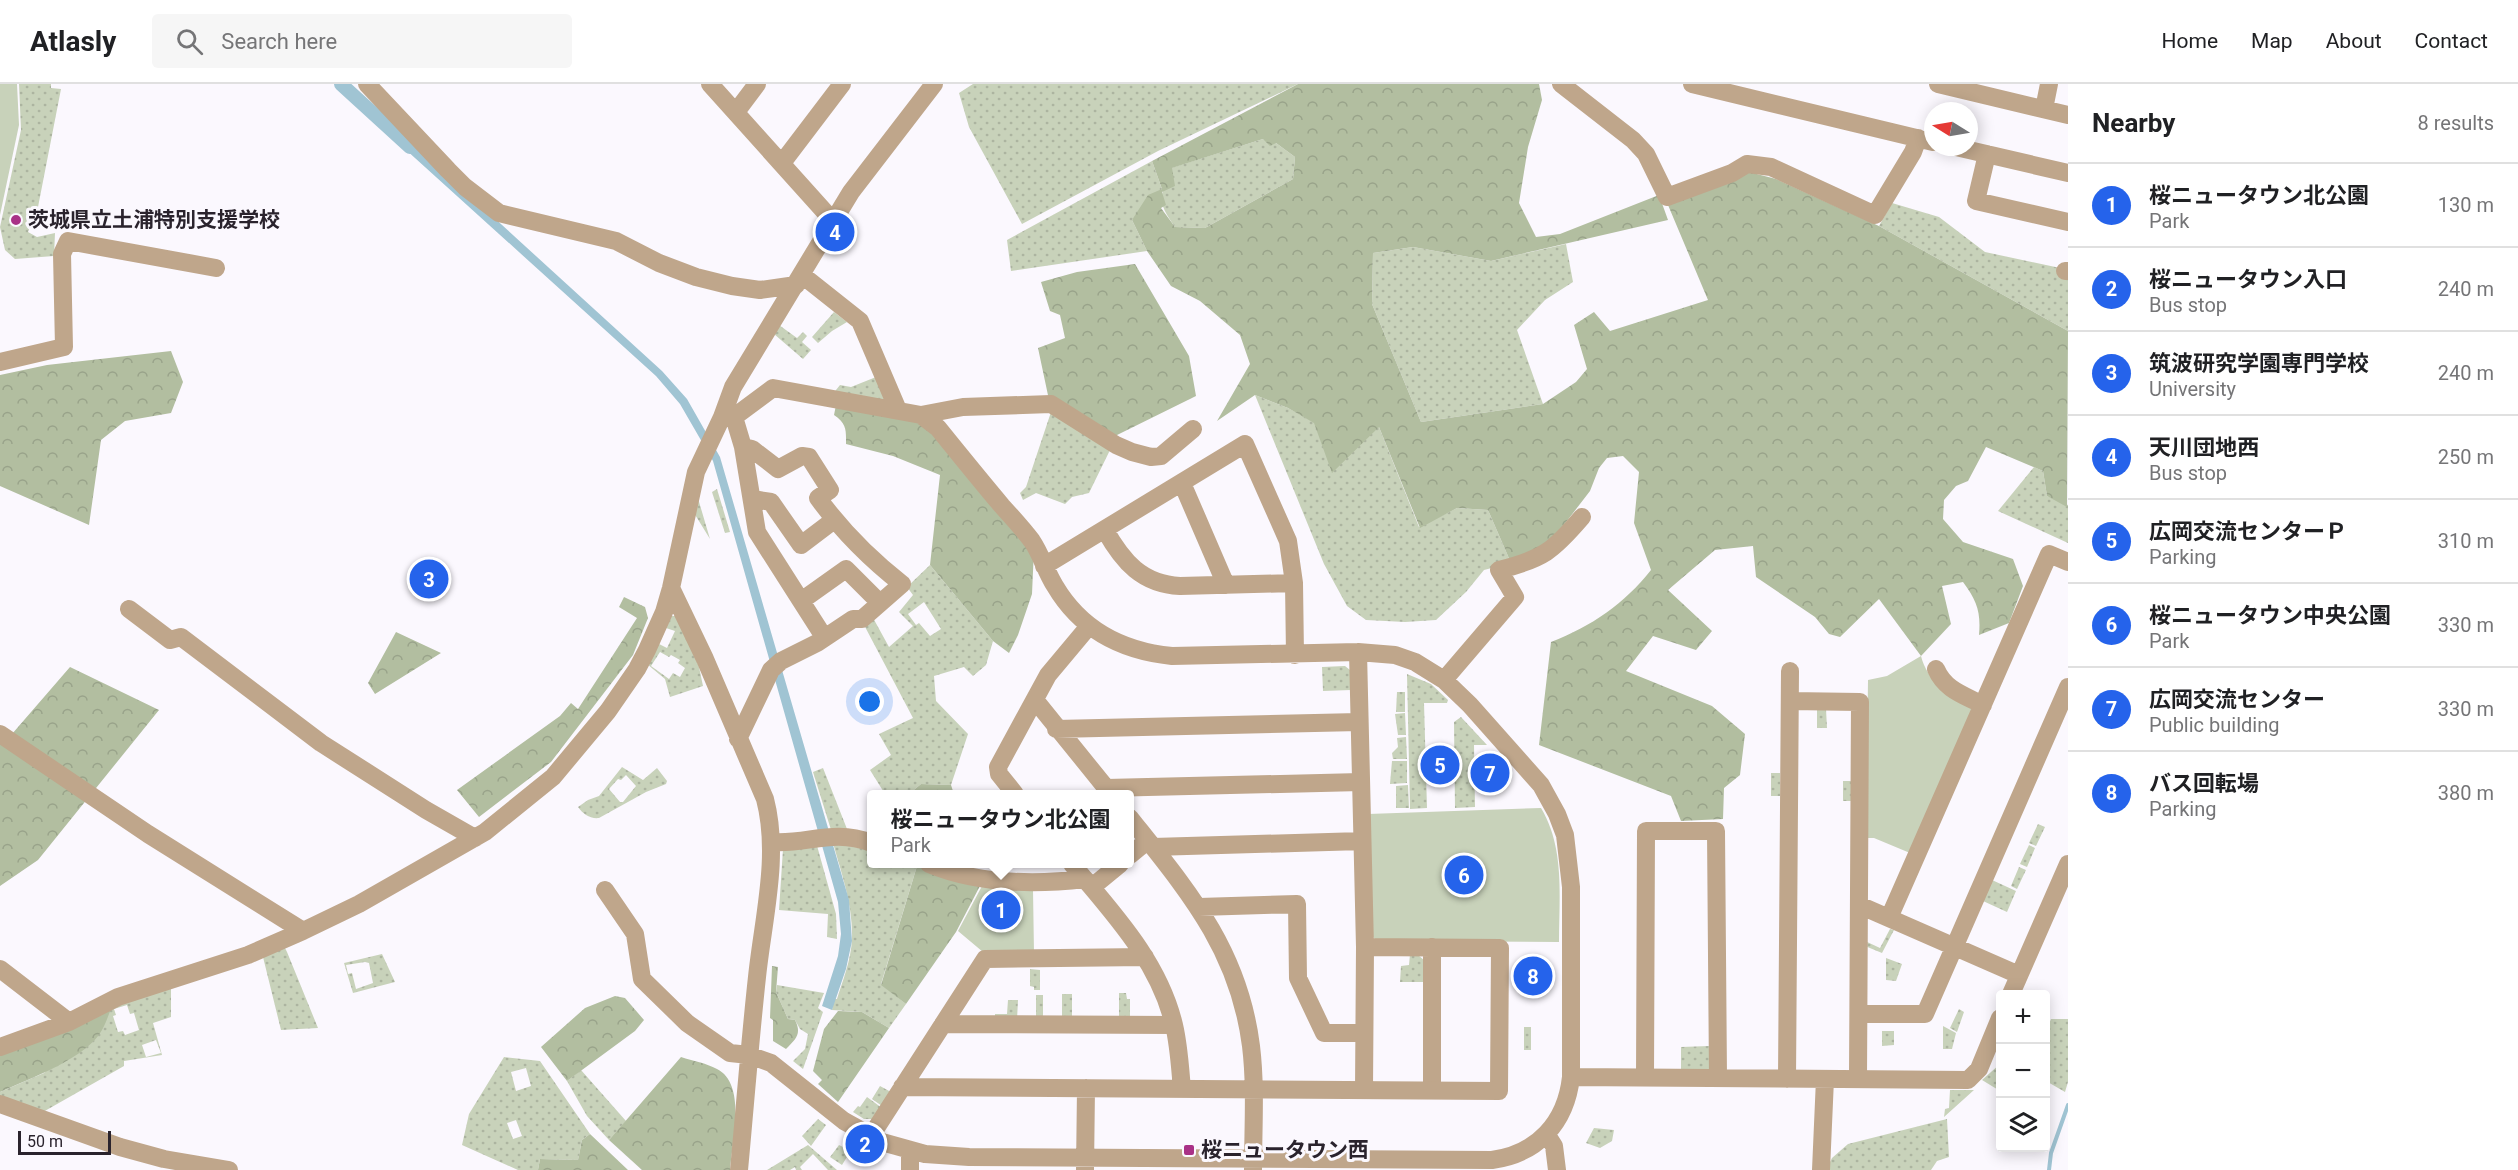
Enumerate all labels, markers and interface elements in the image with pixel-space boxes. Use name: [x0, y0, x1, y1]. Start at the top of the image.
search box: [152, 14, 572, 68]
text: Atlasly: [30, 25, 116, 58]
icon: search: [173, 25, 206, 58]
text: Search here: [221, 29, 337, 54]
text: Home: [2162, 29, 2218, 53]
text: Map: [2251, 29, 2293, 53]
text: About: [2326, 29, 2382, 53]
text: Contact: [2415, 29, 2488, 53]
north arrow: [1924, 102, 1978, 156]
text: Nearby: [2092, 108, 2175, 138]
text: 8 results: [2418, 111, 2494, 135]
text: 桜ニュータウン北公園: [2149, 183, 2369, 208]
text: 1: [2106, 193, 2117, 217]
text: 130 m: [2438, 193, 2494, 217]
place label: 茨城県立土浦特別支援学校: [28, 208, 280, 232]
text: Park: [2149, 209, 2189, 233]
pin: 4: [816, 210, 854, 254]
marker: 茨城県立土浦特別支援学校: [9, 213, 23, 227]
text: 桜ニュータウン入口: [2149, 267, 2347, 292]
text: 2: [2106, 277, 2117, 301]
text: 240 m: [2438, 277, 2494, 301]
text: Bus stop: [2149, 293, 2227, 317]
text: 筑波研究学園専門学校: [2149, 351, 2369, 376]
text: 3: [2106, 361, 2117, 385]
text: 240 m: [2438, 361, 2494, 385]
text: University: [2149, 377, 2236, 401]
text: 天川団地西: [2149, 435, 2259, 460]
text: 4: [2106, 445, 2117, 469]
text: 250 m: [2438, 445, 2494, 469]
text: Bus stop: [2149, 461, 2227, 485]
text: 広岡交流センターＰ: [2149, 519, 2347, 544]
text: 5: [2106, 529, 2117, 553]
text: 310 m: [2438, 529, 2494, 553]
text: Parking: [2149, 545, 2216, 569]
pin: 3: [410, 556, 448, 602]
text: 桜ニュータウン中央公園: [2149, 603, 2391, 628]
text: 6: [2106, 613, 2117, 637]
text: 330 m: [2438, 613, 2494, 637]
text: Park: [2149, 629, 2189, 653]
your location: [855, 687, 884, 716]
text: 広岡交流センター: [2149, 687, 2325, 712]
text: 7: [2106, 697, 2117, 721]
text: 330 m: [2438, 697, 2494, 721]
text: Public building: [2149, 713, 2279, 737]
pin: 5: [1420, 742, 1460, 788]
pin: 7: [1470, 750, 1510, 796]
text: バス回転場: [2149, 771, 2259, 796]
text: 8: [2106, 781, 2117, 805]
text: 380 m: [2438, 781, 2494, 805]
popup: [867, 790, 1134, 868]
text: Parking: [2149, 797, 2216, 821]
text: 桜ニュータウン北公園: [890, 807, 1111, 832]
text: Park: [890, 833, 931, 857]
pin: 6: [1444, 852, 1484, 898]
pin: 1: [982, 888, 1020, 932]
pin: 8: [1514, 954, 1552, 998]
map controls: [1996, 990, 2050, 1152]
button: +: [1996, 990, 2050, 1044]
button: −: [1996, 1044, 2050, 1098]
button: layers: [1996, 1098, 2050, 1152]
pin: 2: [846, 1122, 884, 1166]
scale bar: [18, 1128, 111, 1156]
text: 50 m: [27, 1132, 63, 1151]
place label: 桜ニュータウン西: [1201, 1138, 1369, 1162]
marker: 桜ニュータウン西: [1182, 1143, 1196, 1157]

